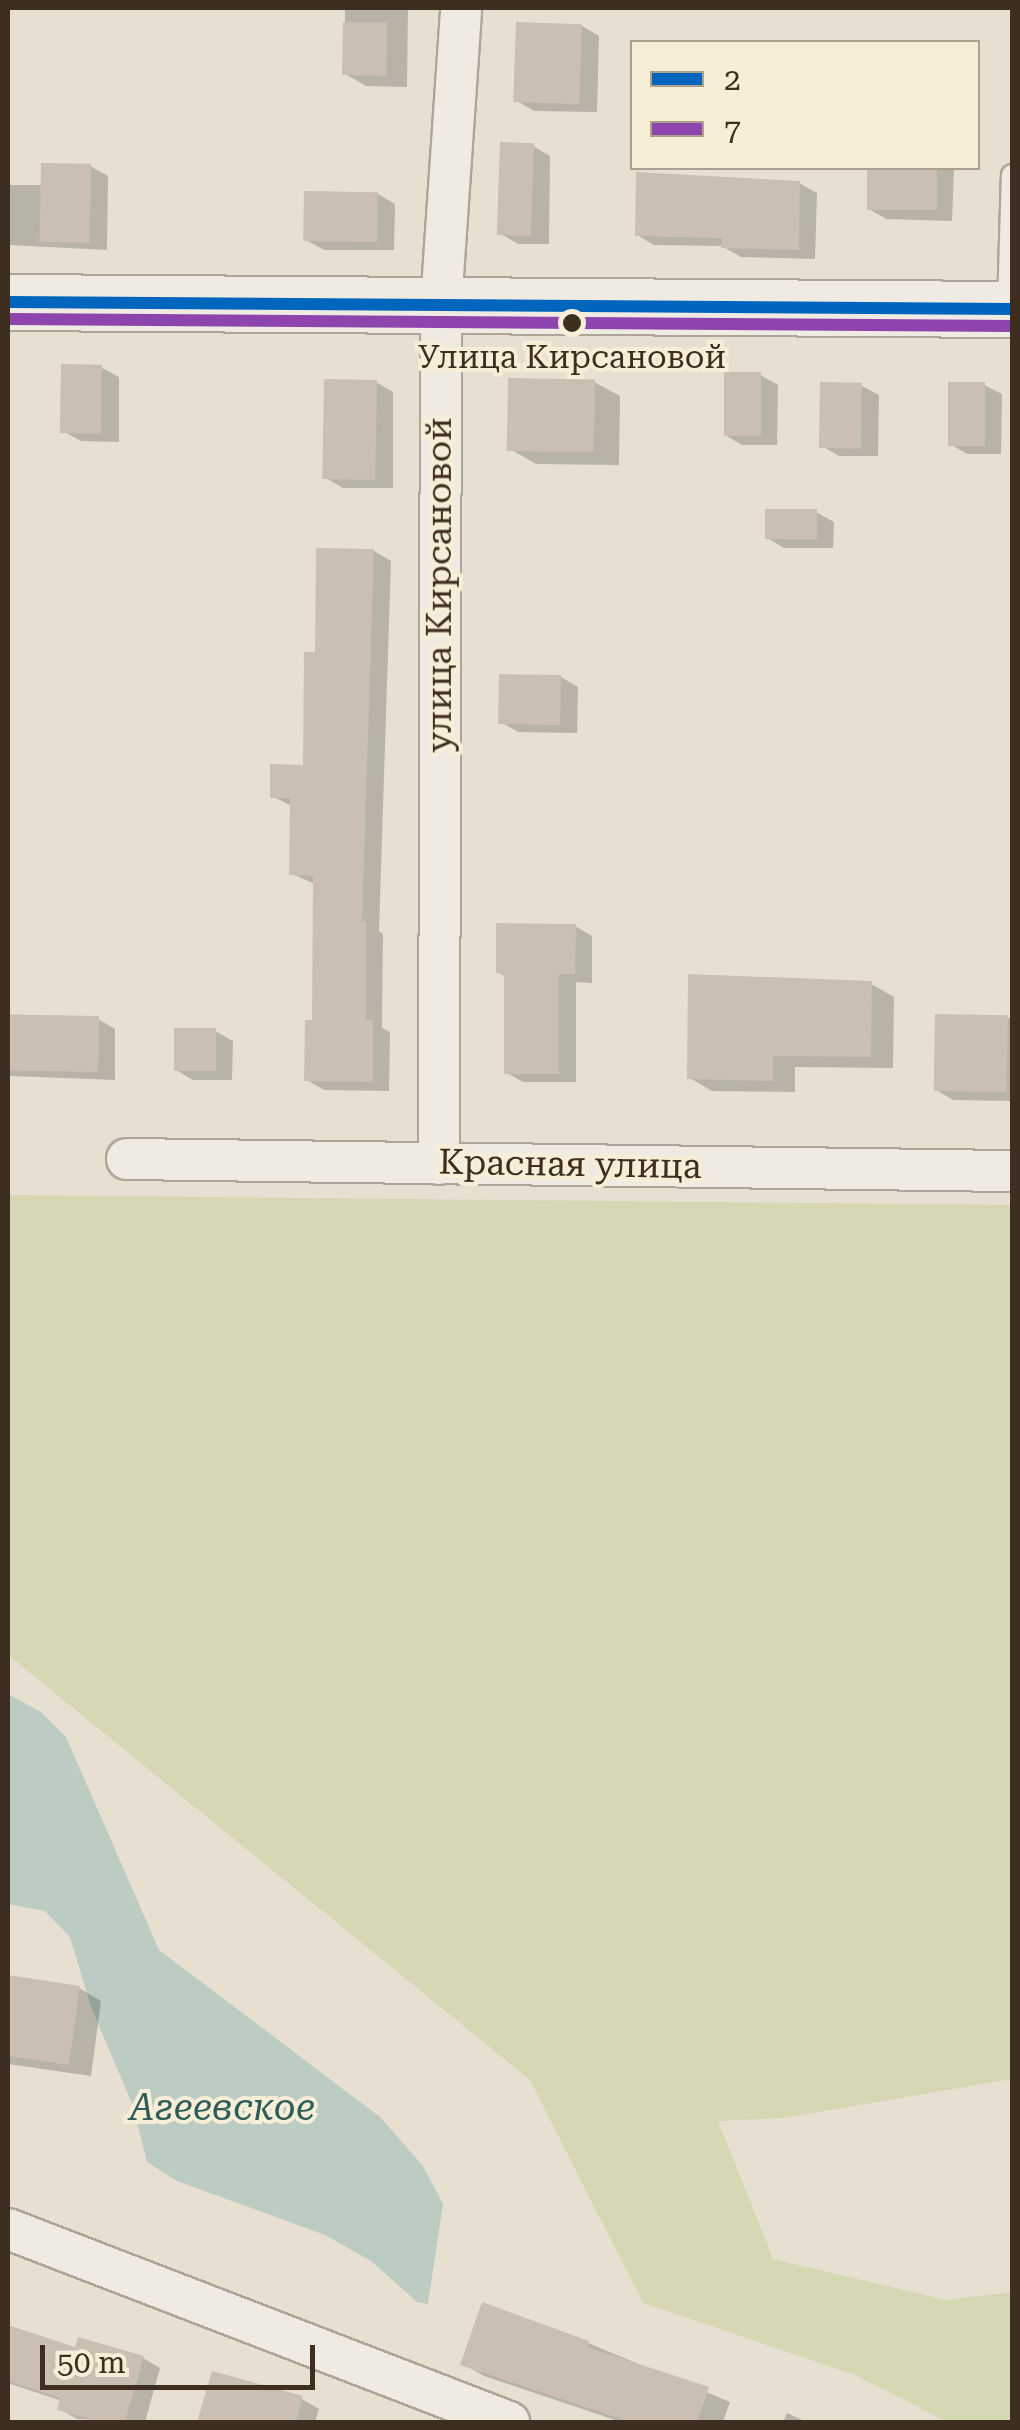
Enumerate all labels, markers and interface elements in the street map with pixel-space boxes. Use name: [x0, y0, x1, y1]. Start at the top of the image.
legend: [630, 40, 980, 170]
text: 2: [724, 62, 741, 97]
text: 7: [724, 112, 741, 147]
marker: Улица Кирсановой: [562, 313, 582, 333]
place label: Улица Кирсановой: [418, 338, 726, 376]
street label: улица Кирсановой: [419, 417, 461, 753]
street label: Красная улица: [438, 1142, 702, 1188]
water label: Агеевское: [129, 2085, 315, 2131]
scale bar: [45, 2325, 320, 2387]
text: 50 m: [57, 2345, 126, 2380]

